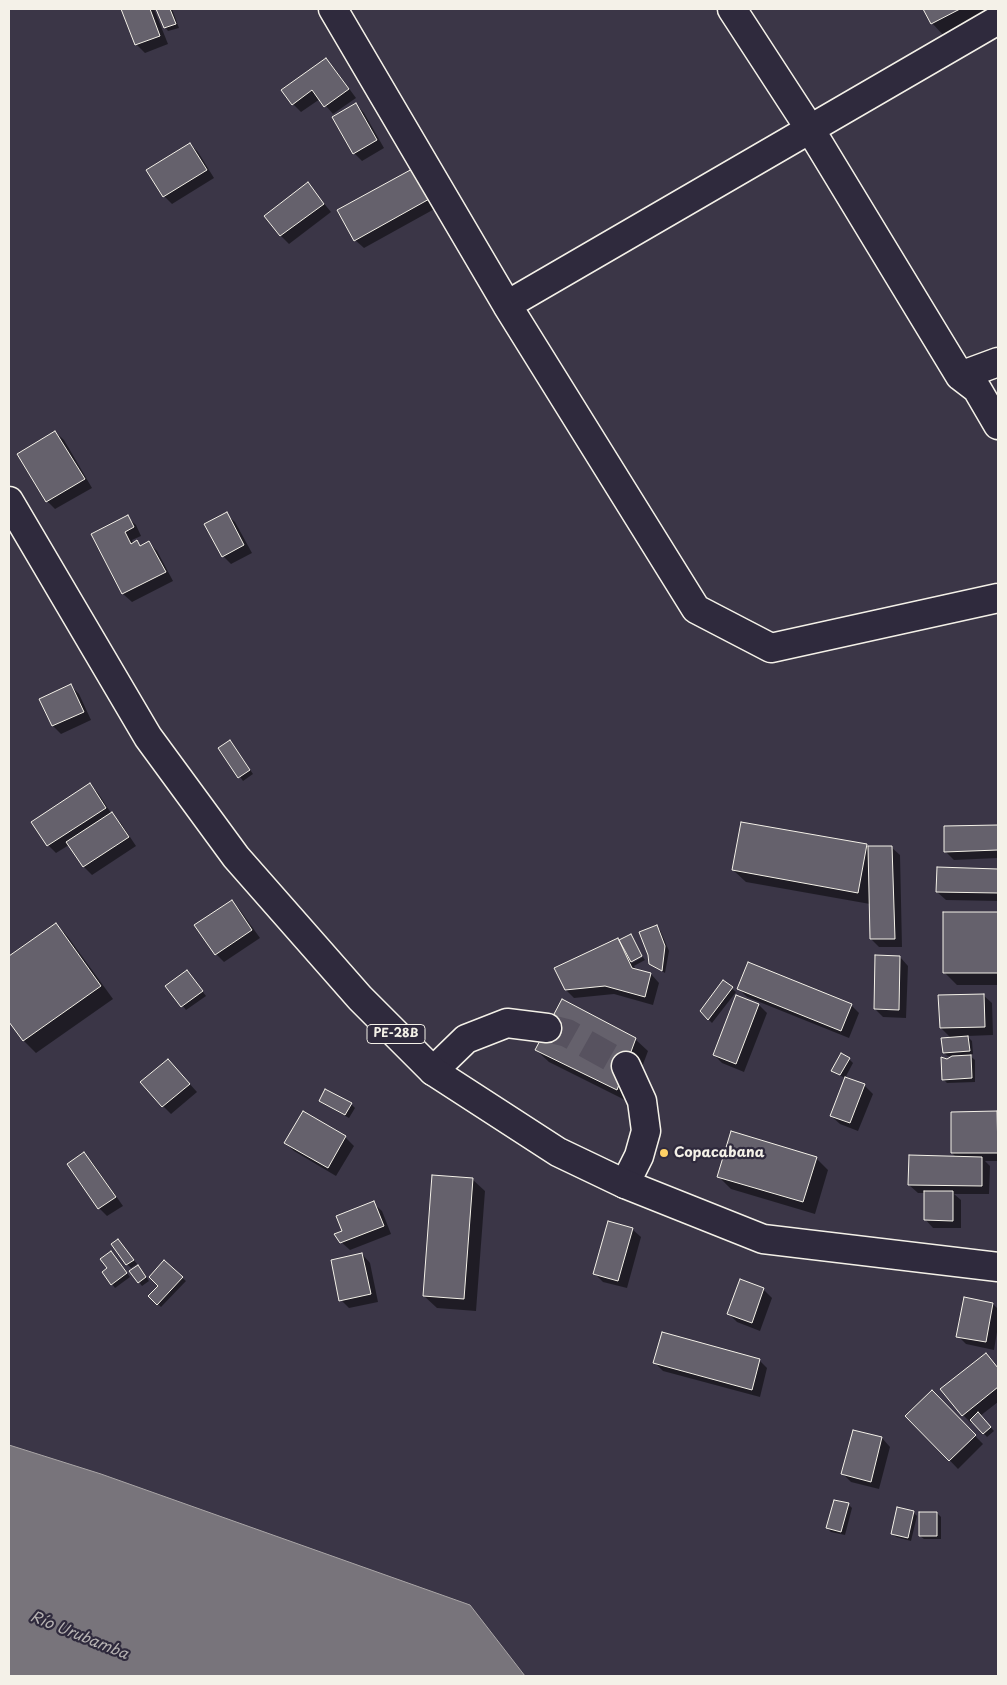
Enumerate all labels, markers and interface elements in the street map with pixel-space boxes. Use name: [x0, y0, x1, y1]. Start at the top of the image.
road number: PE-28B: [367, 1024, 425, 1044]
place label: Copacabana: [674, 1145, 764, 1161]
marker: Copacabana: [658, 1147, 670, 1159]
water label: Río Urubamba: [27, 1608, 131, 1664]

